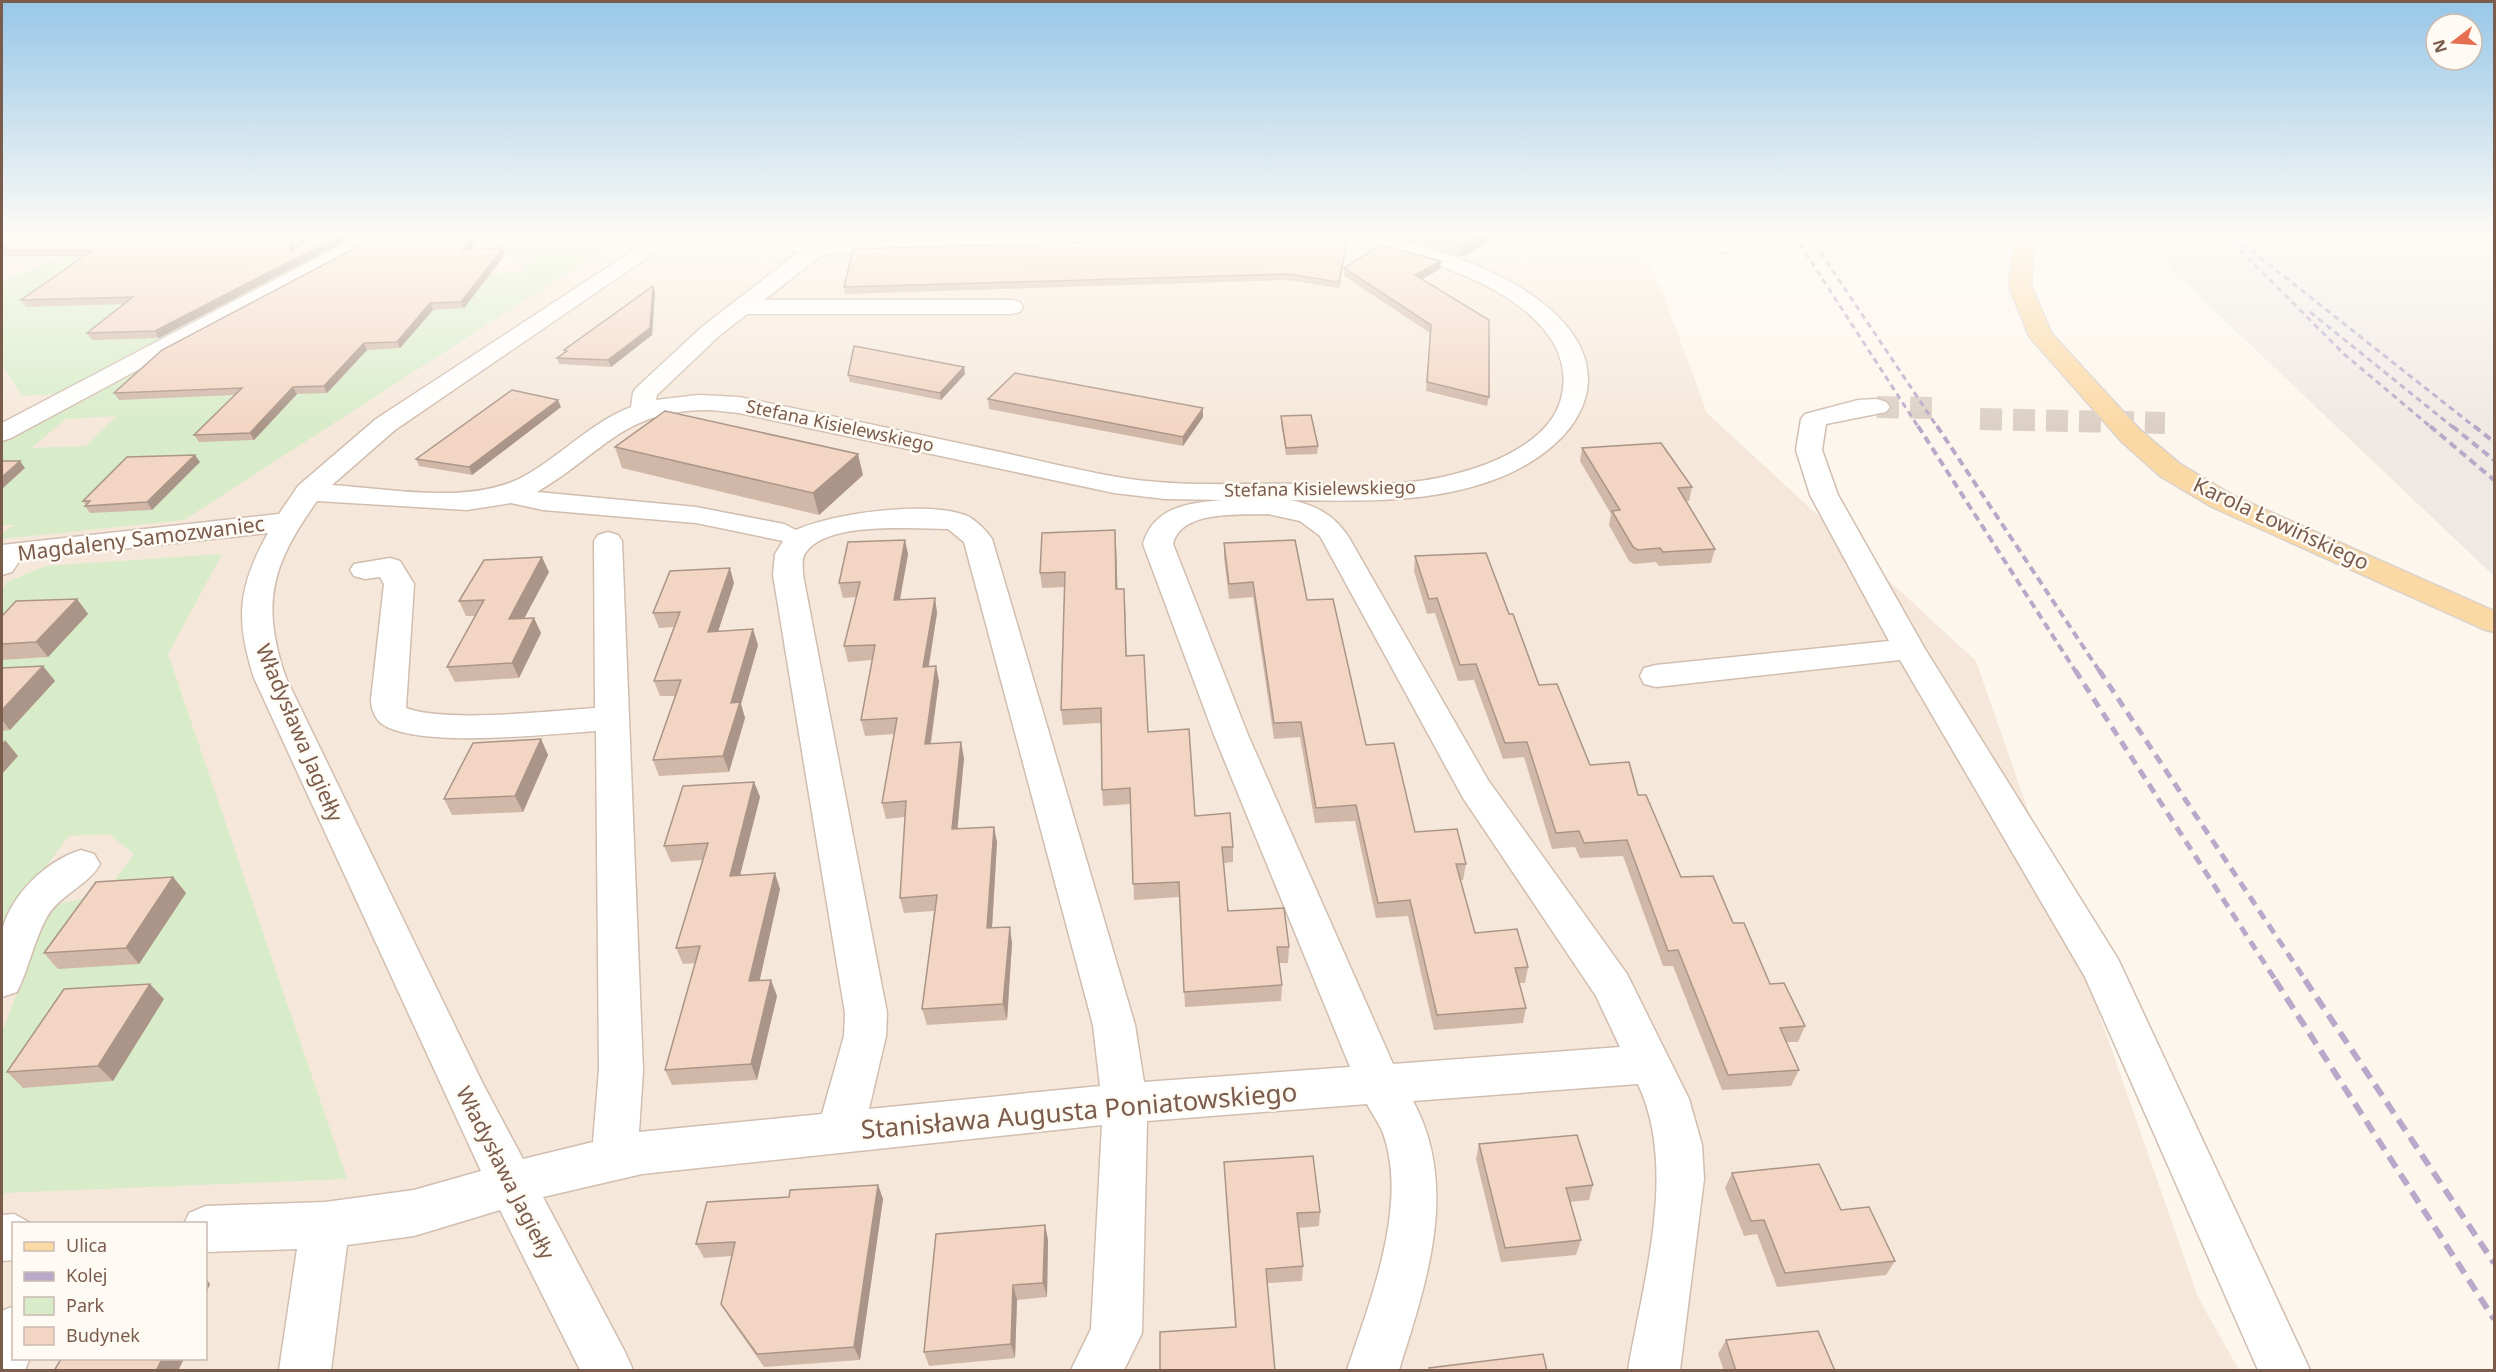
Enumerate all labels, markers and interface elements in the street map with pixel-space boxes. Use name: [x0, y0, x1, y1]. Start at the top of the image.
north arrow: [2424, 12, 2484, 72]
text: N: [2427, 37, 2452, 56]
street label: Stefana Kisielewskiego: [744, 393, 936, 457]
street label: Karola Łowińskiego: [2189, 470, 2374, 576]
street label: Stefana Kisielewskiego: [1224, 474, 1416, 502]
street label: Magdaleny Samozwaniec: [16, 509, 266, 567]
street label: Władysława Jagiełły: [250, 639, 350, 826]
street label: Stanisława Augusta Poniatowskiego: [859, 1073, 1299, 1147]
street label: Władysława Jagiełły: [450, 1081, 562, 1264]
legend: [12, 1222, 207, 1360]
text: Ulica: [66, 1233, 107, 1257]
text: Kolej: [66, 1263, 107, 1287]
text: Park: [66, 1293, 104, 1317]
text: Budynek: [66, 1323, 140, 1347]

